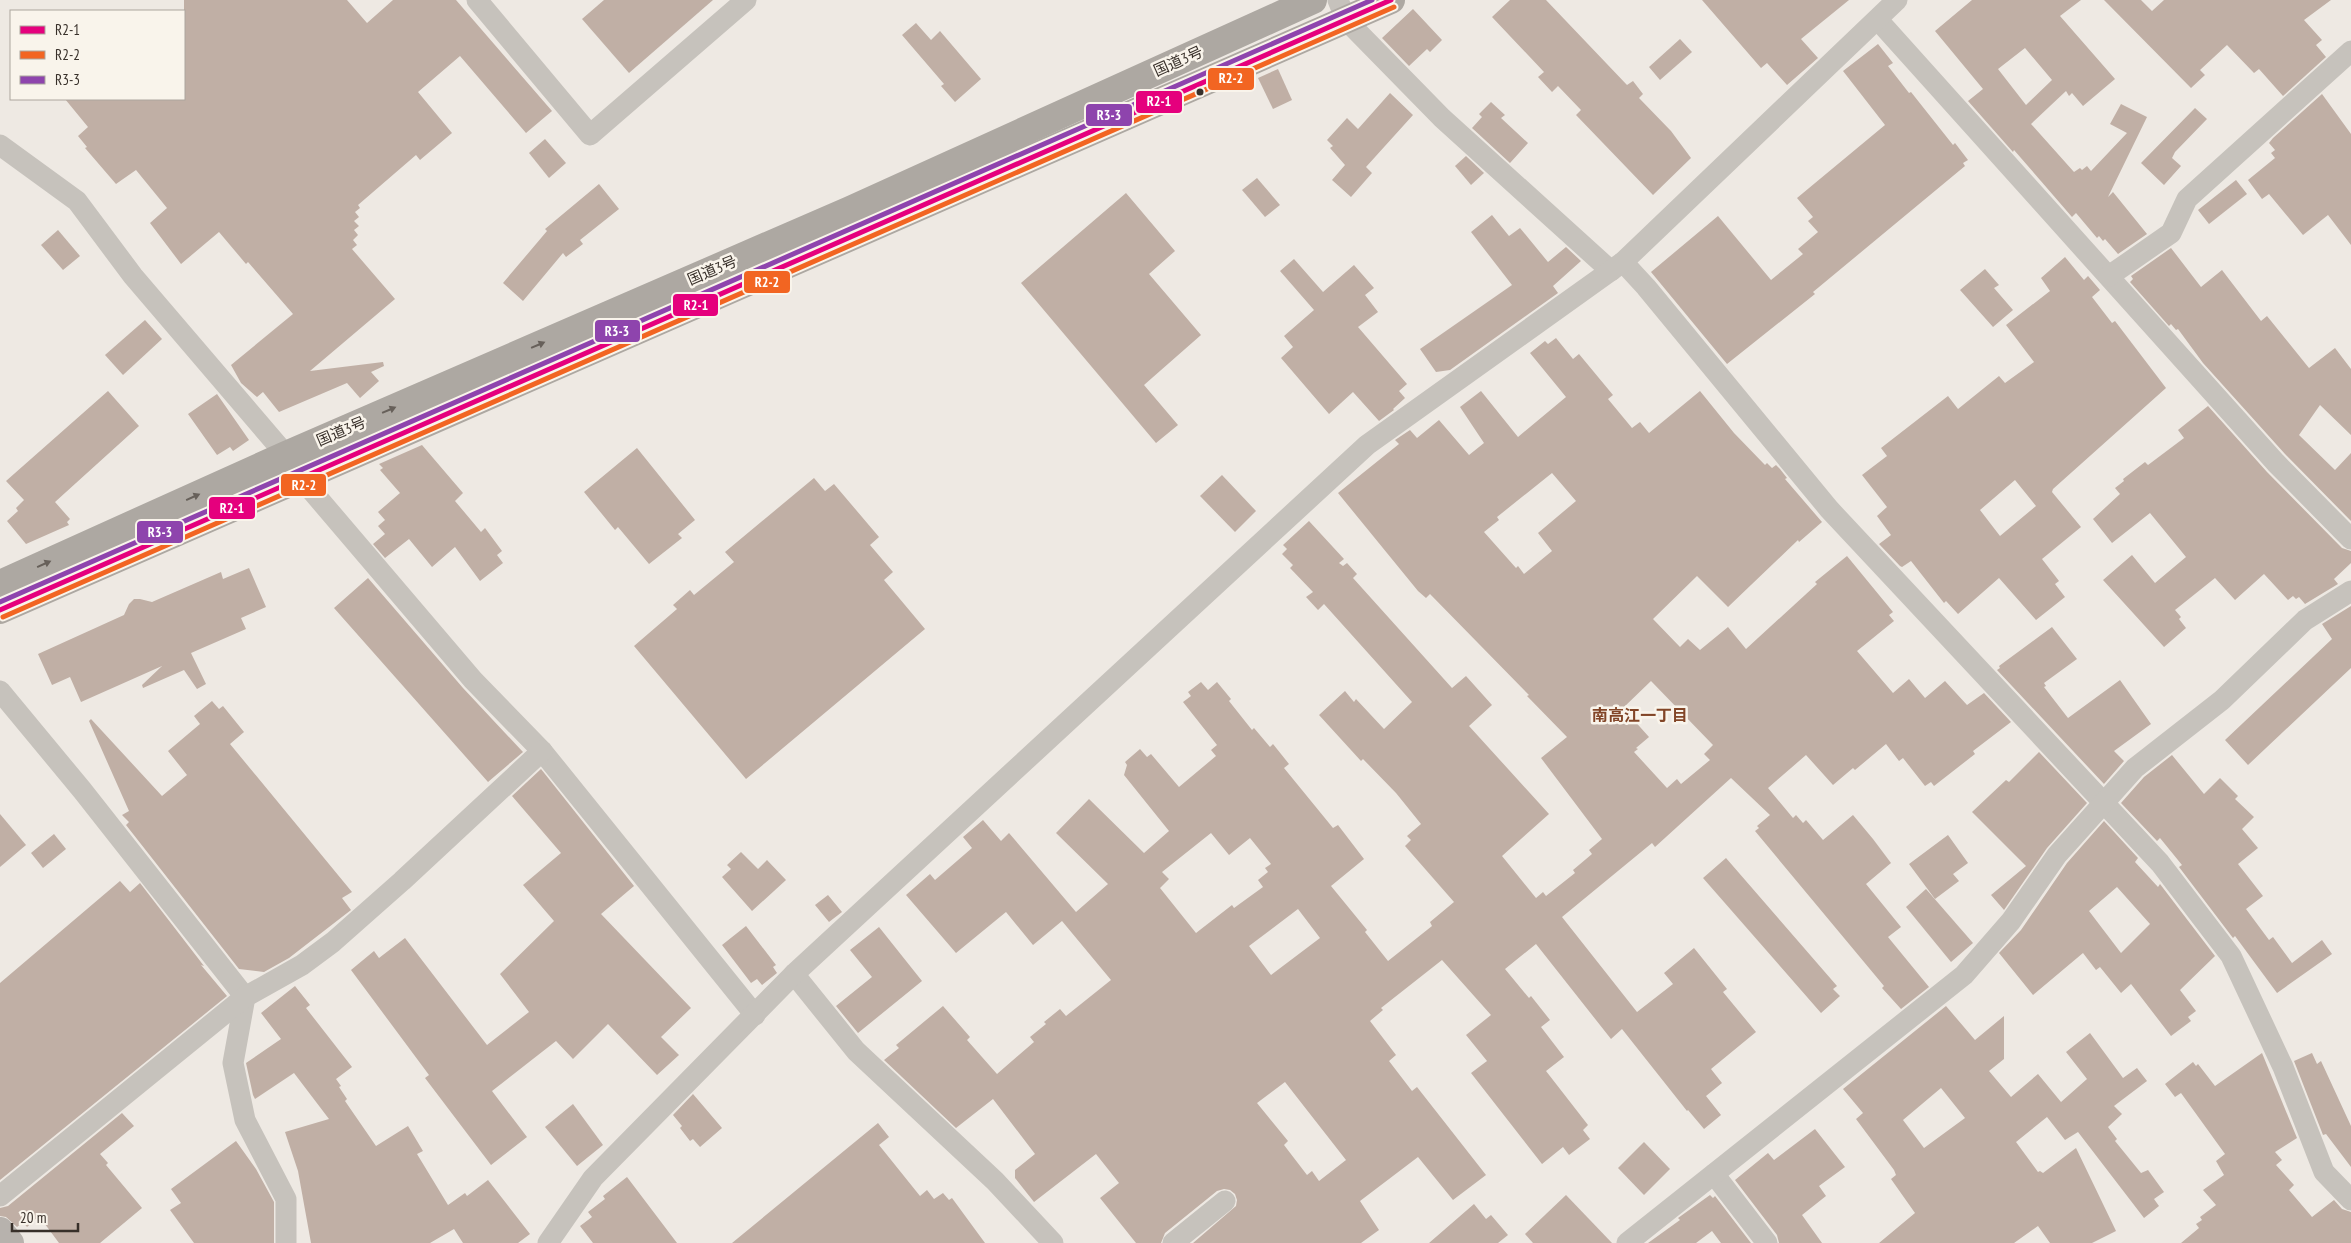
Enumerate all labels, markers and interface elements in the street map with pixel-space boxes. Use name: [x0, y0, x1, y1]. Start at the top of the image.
legend: [10, 10, 185, 100]
text: R2-1: [55, 20, 80, 39]
street label: 国道3号: [1150, 42, 1206, 80]
text: R2-2: [55, 45, 80, 64]
line badge: R2-2: [1207, 67, 1255, 91]
text: R2-2: [1219, 69, 1243, 87]
text: R3-3: [55, 70, 80, 89]
unlabelled marker: [1195, 87, 1205, 97]
line badge: R2-1: [1135, 90, 1183, 114]
text: R2-1: [1147, 92, 1171, 110]
line badge: R3-3: [1085, 103, 1133, 127]
text: R3-3: [1097, 106, 1121, 124]
street label: 国道3号: [684, 251, 740, 289]
line badge: R2-2: [743, 270, 791, 294]
text: R2-2: [755, 273, 779, 291]
line badge: R2-1: [672, 293, 719, 317]
text: R2-1: [684, 296, 708, 314]
line badge: R3-3: [594, 319, 641, 343]
text: R3-3: [605, 322, 629, 340]
one-way arrow: [531, 341, 545, 349]
one-way arrow: [382, 405, 396, 413]
street label: 国道3号: [313, 412, 369, 450]
line badge: R2-2: [280, 473, 327, 497]
text: R2-2: [292, 476, 316, 494]
one-way arrow: [186, 492, 200, 500]
line badge: R2-1: [208, 496, 256, 520]
text: R2-1: [220, 499, 244, 517]
line badge: R3-3: [136, 520, 184, 544]
text: R3-3: [148, 523, 172, 541]
one-way arrow: [37, 559, 51, 567]
district label: 南高江一丁目: [1592, 705, 1688, 725]
scale bar: [12, 1200, 79, 1232]
text: 20 m: [20, 1208, 46, 1227]

